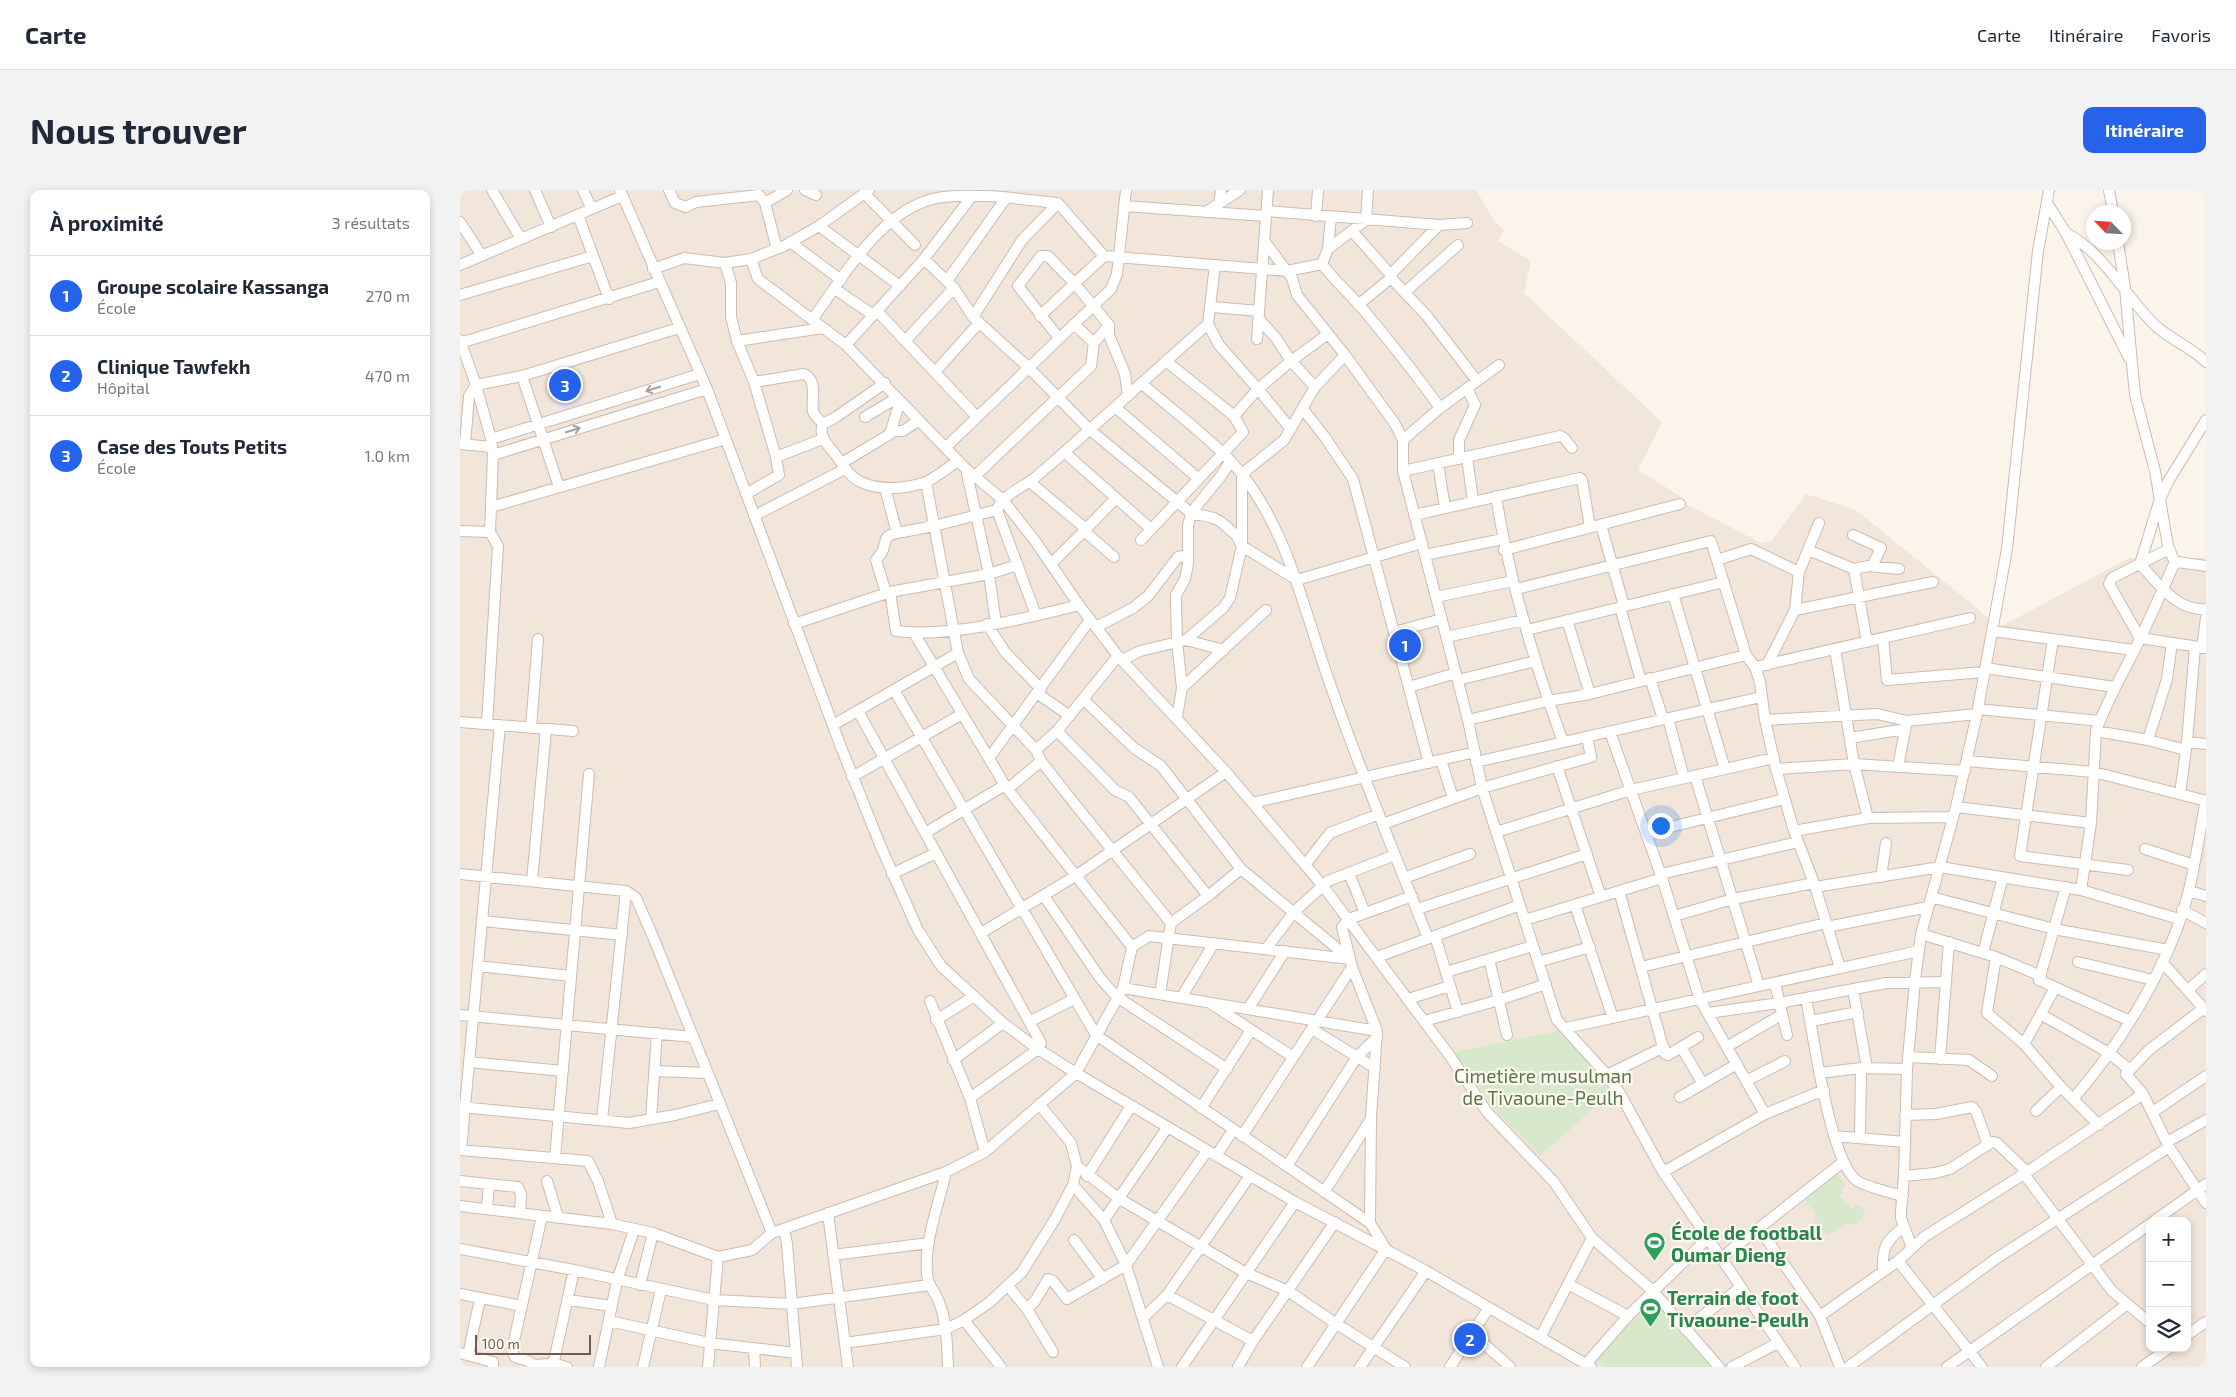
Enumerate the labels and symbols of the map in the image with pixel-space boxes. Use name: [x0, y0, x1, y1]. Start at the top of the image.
north arrow: [2086, 205, 2131, 250]
pin: 3: [549, 366, 581, 404]
one-way arrow: [646, 385, 662, 394]
one-way arrow: [564, 424, 580, 434]
pin: 1: [1389, 626, 1421, 664]
your location: [1648, 813, 1674, 839]
park label: Cimetière musulman de Tivaoune-Peulh: [1454, 1064, 1632, 1109]
place label: École de football Oumar Dieng: [1671, 1220, 1823, 1266]
sports icon: École de football Oumar Dieng: [1643, 1231, 1667, 1262]
place label: Terrain de foot Tivaoune-Peulh: [1667, 1286, 1809, 1331]
sports icon: Terrain de foot Tivaoune-Peulh: [1639, 1296, 1663, 1327]
pin: 2: [1454, 1320, 1486, 1358]
scale bar: [475, 1332, 591, 1355]

